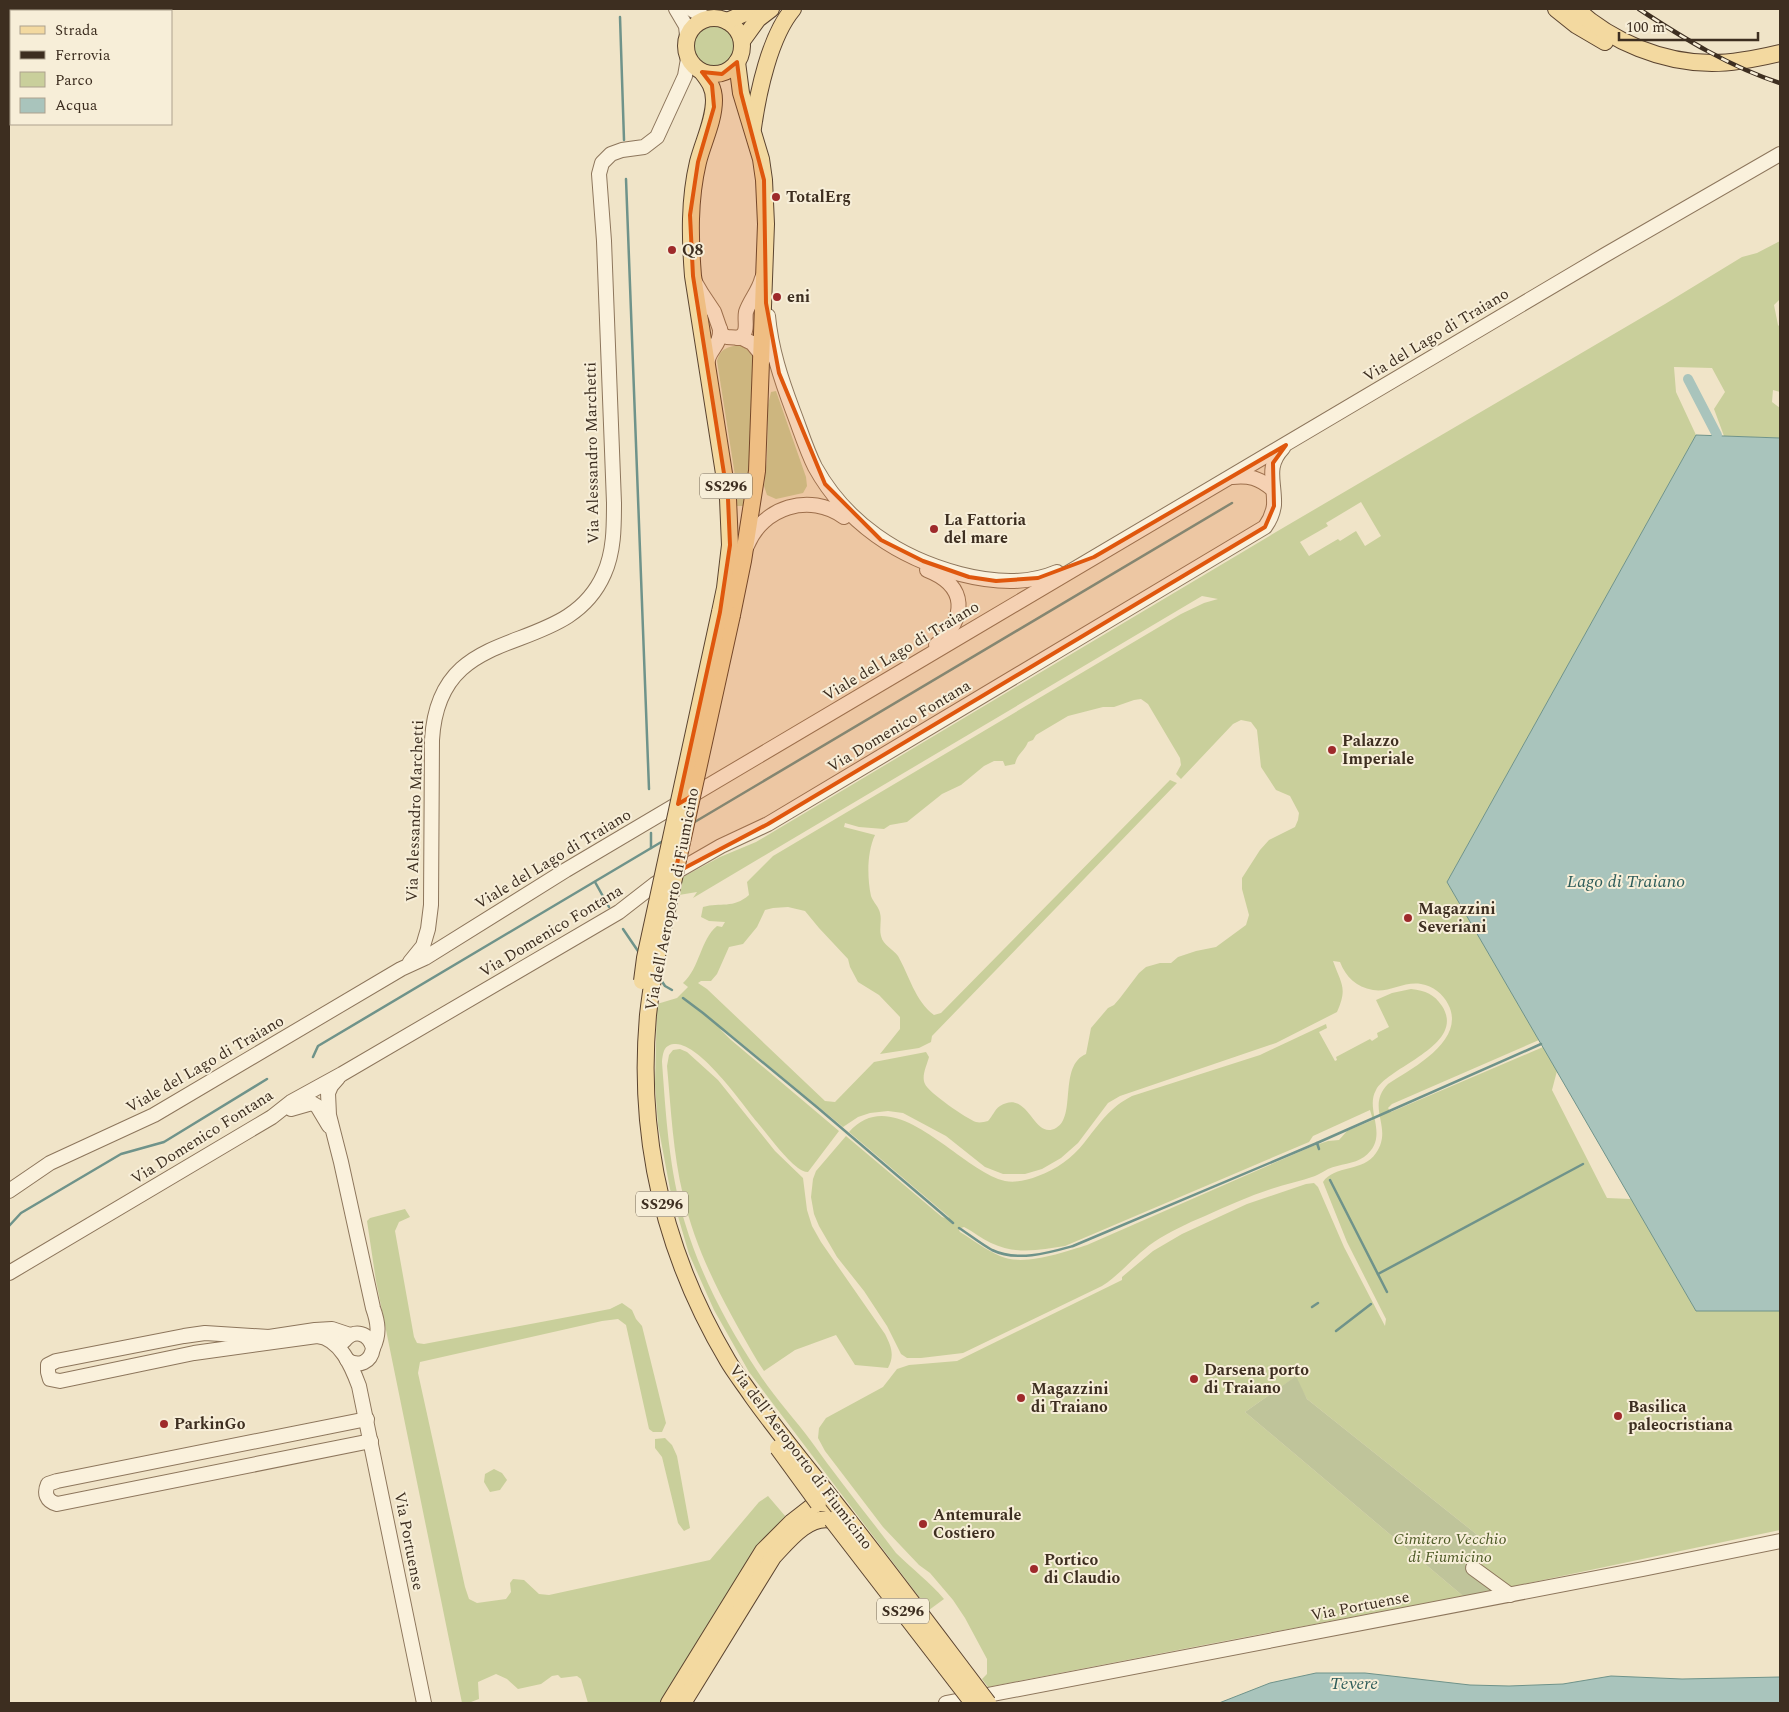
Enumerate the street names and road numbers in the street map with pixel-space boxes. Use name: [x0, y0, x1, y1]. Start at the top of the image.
street label: Via del Lago di Traiano: [1358, 282, 1514, 388]
street label: Via Alessandro Marchetti: [578, 362, 606, 544]
road number: SS296: [700, 474, 752, 498]
street label: Viale del Lago di Traiano: [818, 595, 984, 707]
street label: Via Domenico Fontana: [823, 673, 975, 778]
street label: Via Alessandro Marchetti: [400, 719, 430, 903]
street label: Via dell'Aeroporto di Fiumicino: [639, 786, 705, 1012]
street label: Viale del Lago di Traiano: [470, 803, 636, 915]
street label: Via Domenico Fontana: [475, 878, 627, 983]
street label: Viale del Lago di Traiano: [122, 1009, 288, 1119]
street label: Via Domenico Fontana: [126, 1083, 278, 1191]
road number: SS296: [636, 1192, 688, 1216]
street label: Via dell'Aeroporto di Fiumicino: [723, 1359, 879, 1555]
street label: Via Portuense: [388, 1490, 430, 1592]
street label: Via Portuense: [1309, 1585, 1411, 1627]
road number: SS296: [877, 1598, 929, 1624]

